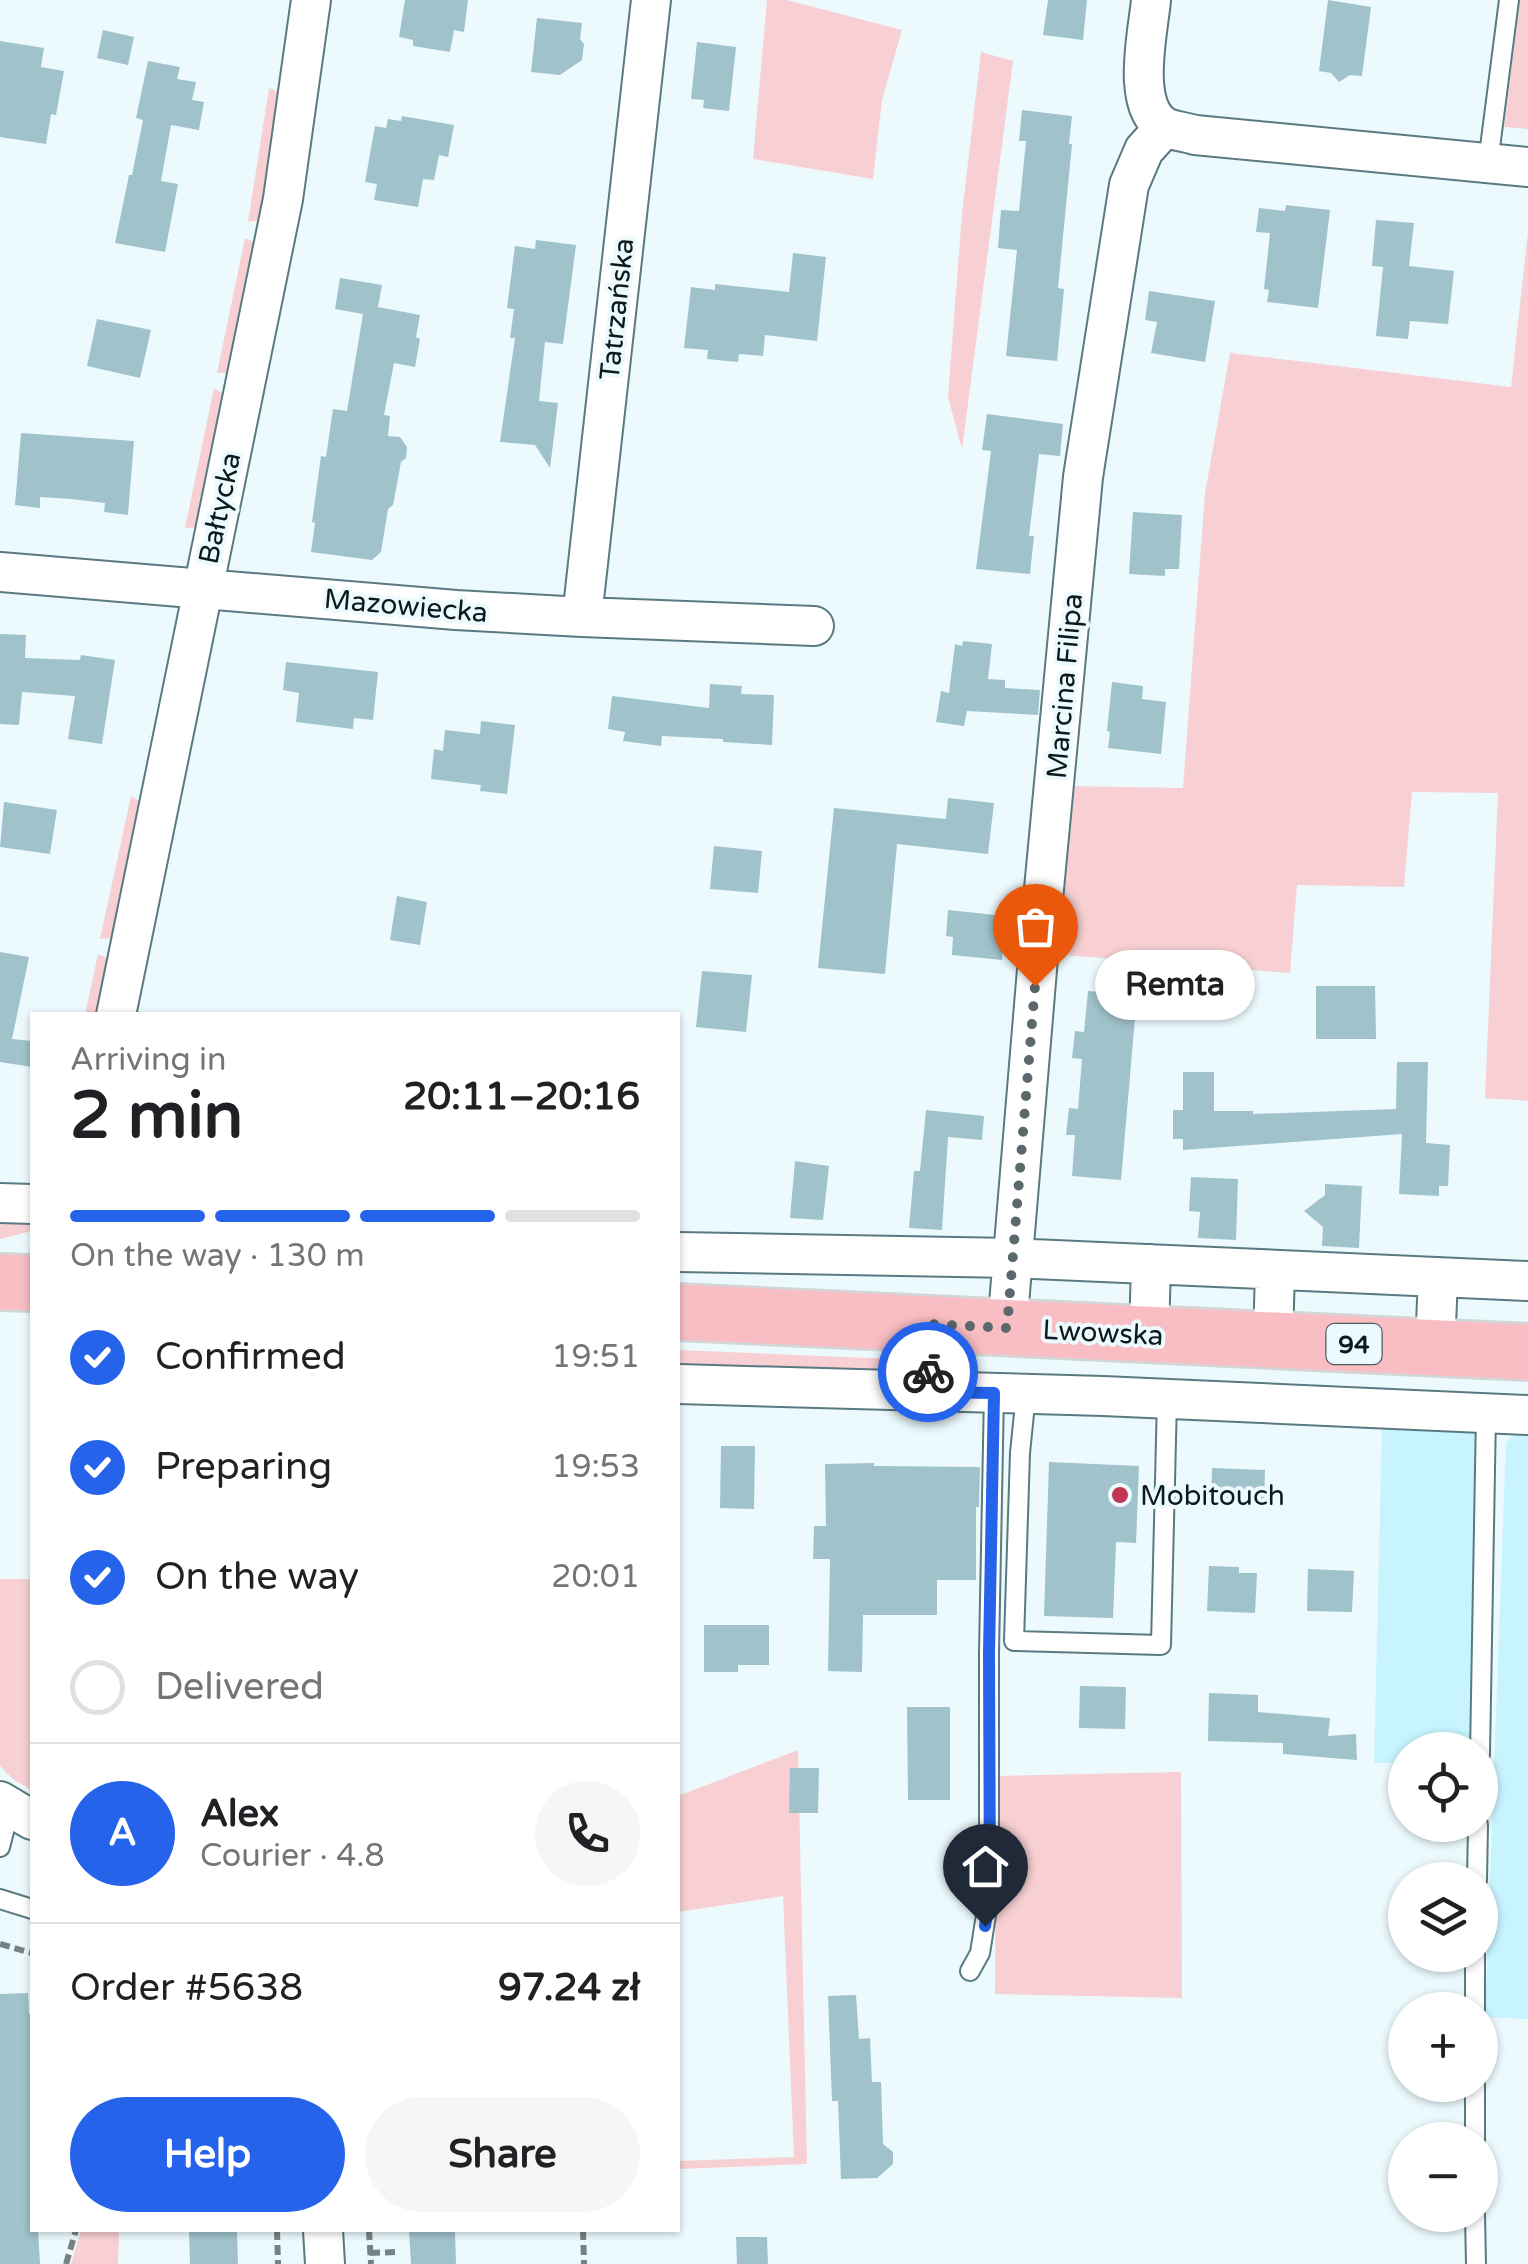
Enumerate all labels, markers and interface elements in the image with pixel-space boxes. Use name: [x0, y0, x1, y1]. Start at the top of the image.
street label: Tatrzańska: [593, 236, 641, 382]
street label: Bałtycka: [192, 449, 248, 567]
street label: Mazowiecka: [323, 582, 489, 630]
street label: Marcina Filipa: [1040, 592, 1090, 780]
pin: [993, 884, 1078, 987]
icon: bag: [1008, 899, 1063, 954]
callout: Remta: [1095, 951, 1255, 1021]
text: Remta: [1125, 966, 1225, 1004]
text: Arriving in: [70, 1041, 227, 1079]
text: 20:11–20:16: [403, 1074, 640, 1120]
text: 2 min: [70, 1077, 243, 1156]
text: On the way · 130 m: [70, 1237, 365, 1275]
street label: Lwowska: [1042, 1313, 1164, 1353]
courier: [878, 1322, 978, 1422]
road number: 94: [1326, 1324, 1382, 1364]
icon: check: [70, 1330, 125, 1385]
text: Confirmed: [155, 1334, 346, 1380]
text: 19:51: [551, 1338, 640, 1376]
icon: bike: [901, 1345, 956, 1400]
icon: check: [70, 1440, 125, 1495]
text: Preparing: [155, 1444, 332, 1490]
text: 19:53: [551, 1448, 640, 1486]
place label: Mobitouch: [1140, 1479, 1285, 1513]
marker: Mobitouch: [1109, 1484, 1131, 1506]
icon: check: [70, 1550, 125, 1605]
text: On the way: [155, 1554, 359, 1600]
text: 20:01: [551, 1558, 640, 1596]
text: Delivered: [155, 1664, 324, 1710]
map controls: [1388, 1732, 1498, 2232]
button: locate: [1388, 1732, 1498, 1842]
button: phone: [535, 1781, 640, 1886]
text: Alex: [200, 1791, 279, 1837]
text: A: [108, 1810, 137, 1856]
pin: [943, 1824, 1028, 1927]
text: Courier · 4.8: [200, 1837, 385, 1875]
icon: home: [958, 1839, 1013, 1894]
button: layers: [1388, 1862, 1498, 1972]
text: Order #5638: [70, 1965, 303, 2011]
text: 97.24 zł: [498, 1965, 640, 2011]
button: +: [1388, 1992, 1498, 2102]
button: Help: [70, 2097, 345, 2212]
button: Share: [365, 2097, 640, 2212]
button: −: [1388, 2122, 1498, 2232]

